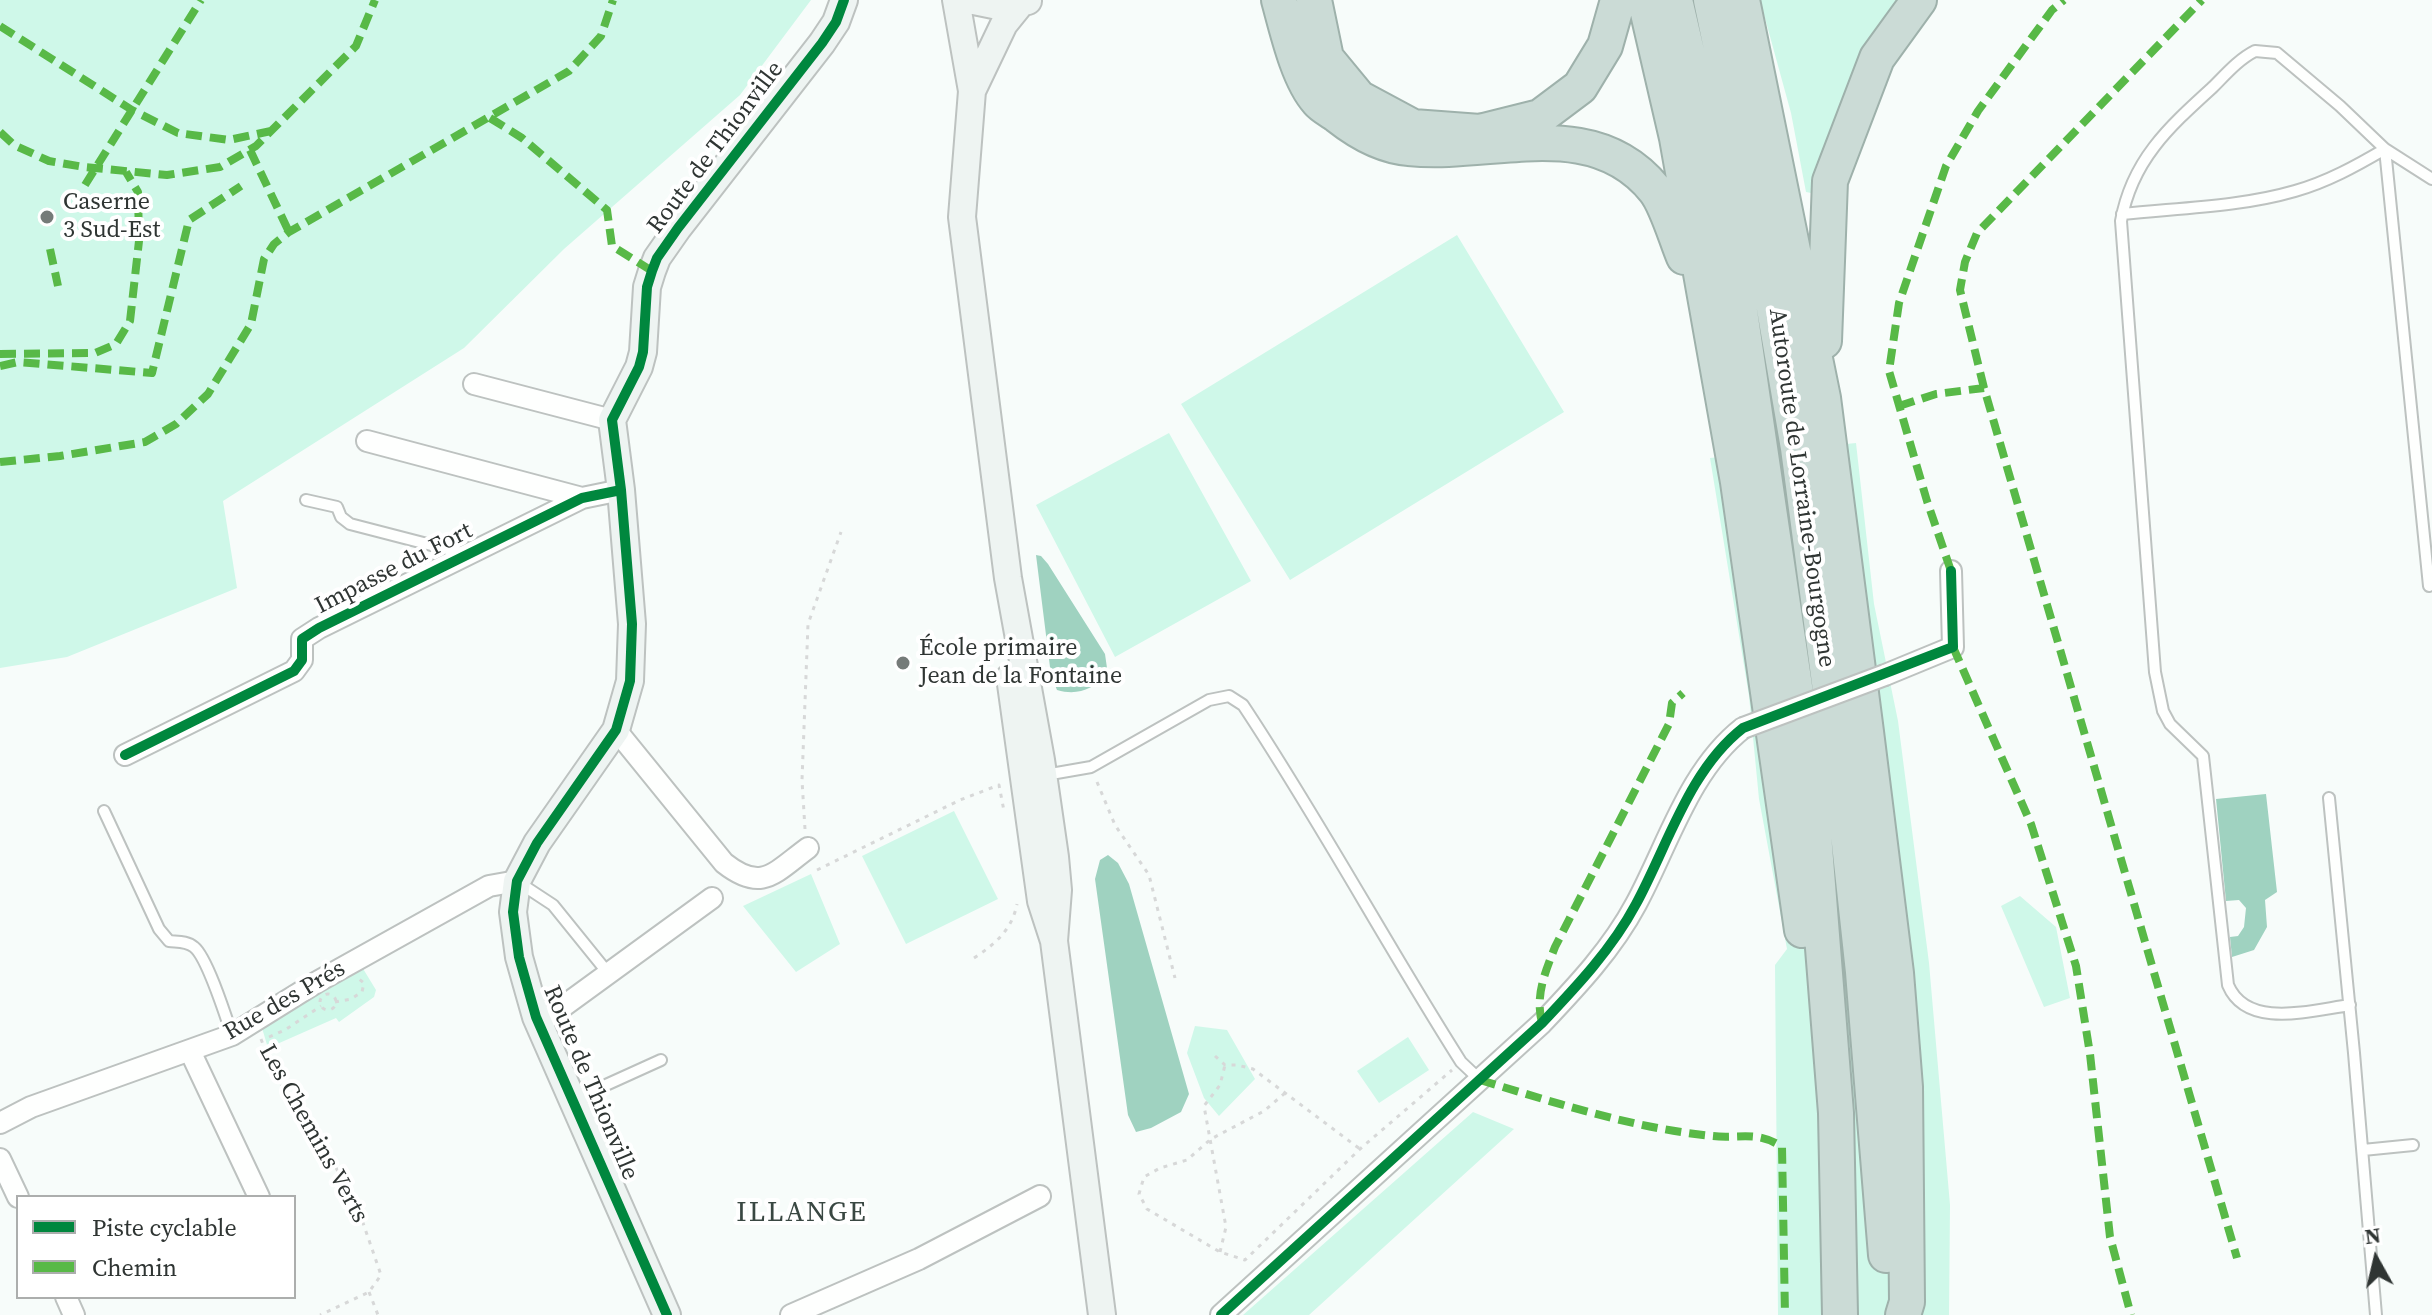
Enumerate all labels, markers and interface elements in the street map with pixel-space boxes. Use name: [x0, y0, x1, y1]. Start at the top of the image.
street label: Route de Thionville: [642, 56, 790, 240]
place label: Caserne 3 Sud-Est: [63, 189, 160, 245]
marker: Caserne 3 Sud-Est: [38, 208, 56, 226]
street label: Autoroute de Lorraine-Bourgogne: [1762, 307, 1840, 669]
street label: Impasse du Fort: [311, 517, 477, 621]
place label: École primaire Jean de la Fontaine: [919, 635, 1122, 691]
marker: École primaire Jean de la Fontaine: [894, 654, 912, 672]
street label: Rue des Prés: [219, 955, 351, 1047]
street label: Route de Thionville: [536, 982, 644, 1184]
street label: Les Chemins Verts: [252, 1040, 374, 1228]
legend: [16, 1195, 296, 1299]
district label: ILLANGE: [736, 1197, 868, 1231]
text: Piste cyclable: [92, 1211, 237, 1244]
north arrow: [2336, 1219, 2416, 1299]
text: N: [2363, 1219, 2383, 1251]
text: Chemin: [92, 1251, 177, 1284]

